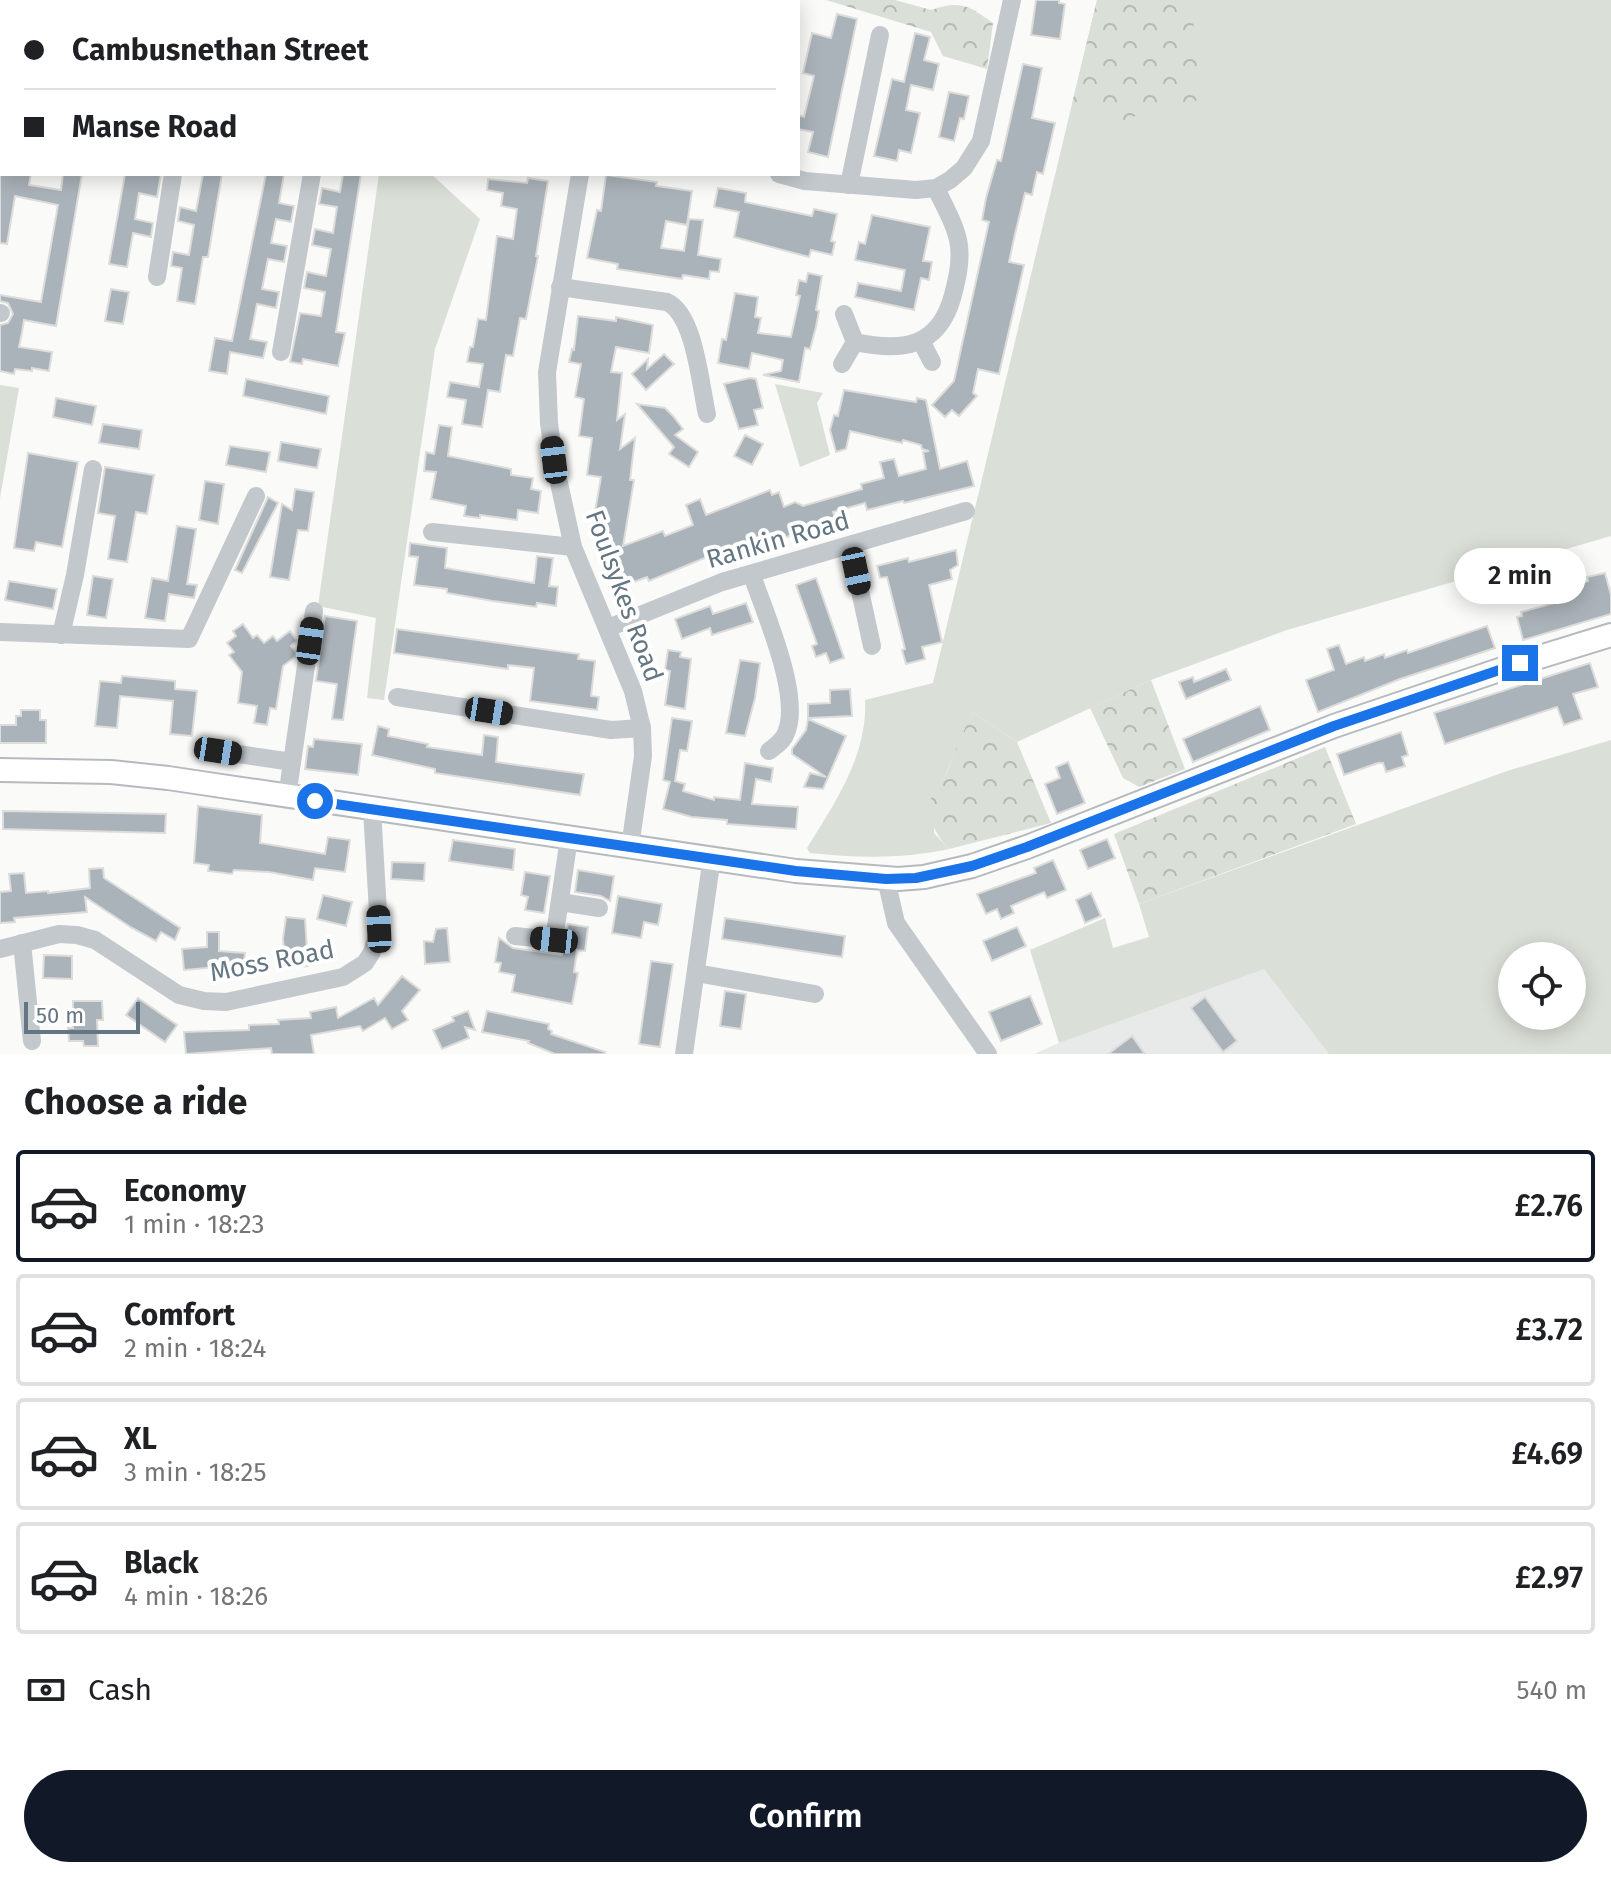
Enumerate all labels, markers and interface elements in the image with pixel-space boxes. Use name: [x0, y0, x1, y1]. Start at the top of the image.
text: Cambusnethan Street: [72, 32, 369, 68]
text: Manse Road: [72, 109, 237, 145]
car: [539, 435, 569, 485]
street label: Rankin Road: [703, 505, 853, 575]
street label: Foulsykes Road: [579, 506, 669, 686]
car: [839, 545, 873, 597]
callout: 2 min: [1454, 547, 1586, 603]
text: 2 min: [1488, 560, 1552, 591]
car: [295, 616, 325, 666]
route end: [1502, 645, 1538, 681]
car: [463, 695, 515, 727]
car: [192, 735, 244, 767]
route start: [297, 783, 333, 819]
car: [366, 904, 392, 954]
car: [529, 926, 579, 954]
street label: Moss Road: [207, 934, 337, 988]
map controls: [1498, 942, 1586, 1030]
button: locate: [1498, 942, 1586, 1030]
scale bar: [24, 998, 140, 1034]
text: 50 m: [36, 1002, 84, 1029]
text: Choose a ride: [24, 1080, 247, 1124]
icon: car: [28, 1170, 100, 1242]
text: Economy: [124, 1173, 246, 1209]
text: £2.76: [1514, 1188, 1583, 1224]
text: 1 min · 18:23: [124, 1209, 265, 1240]
icon: car: [28, 1294, 100, 1366]
text: Comfort: [124, 1297, 235, 1333]
text: £3.72: [1515, 1312, 1583, 1348]
text: 2 min · 18:24: [124, 1333, 266, 1364]
icon: car: [28, 1418, 100, 1490]
text: XL: [124, 1421, 157, 1457]
text: £4.69: [1512, 1436, 1583, 1472]
text: 3 min · 18:25: [124, 1457, 266, 1488]
icon: car: [28, 1542, 100, 1614]
text: Black: [124, 1545, 199, 1581]
text: £2.97: [1515, 1560, 1583, 1596]
text: 4 min · 18:26: [124, 1581, 268, 1612]
icon: cash: [24, 1668, 68, 1712]
text: Cash: [88, 1672, 152, 1708]
text: 540 m: [1516, 1675, 1587, 1706]
button: Confirm: [24, 1770, 1587, 1862]

